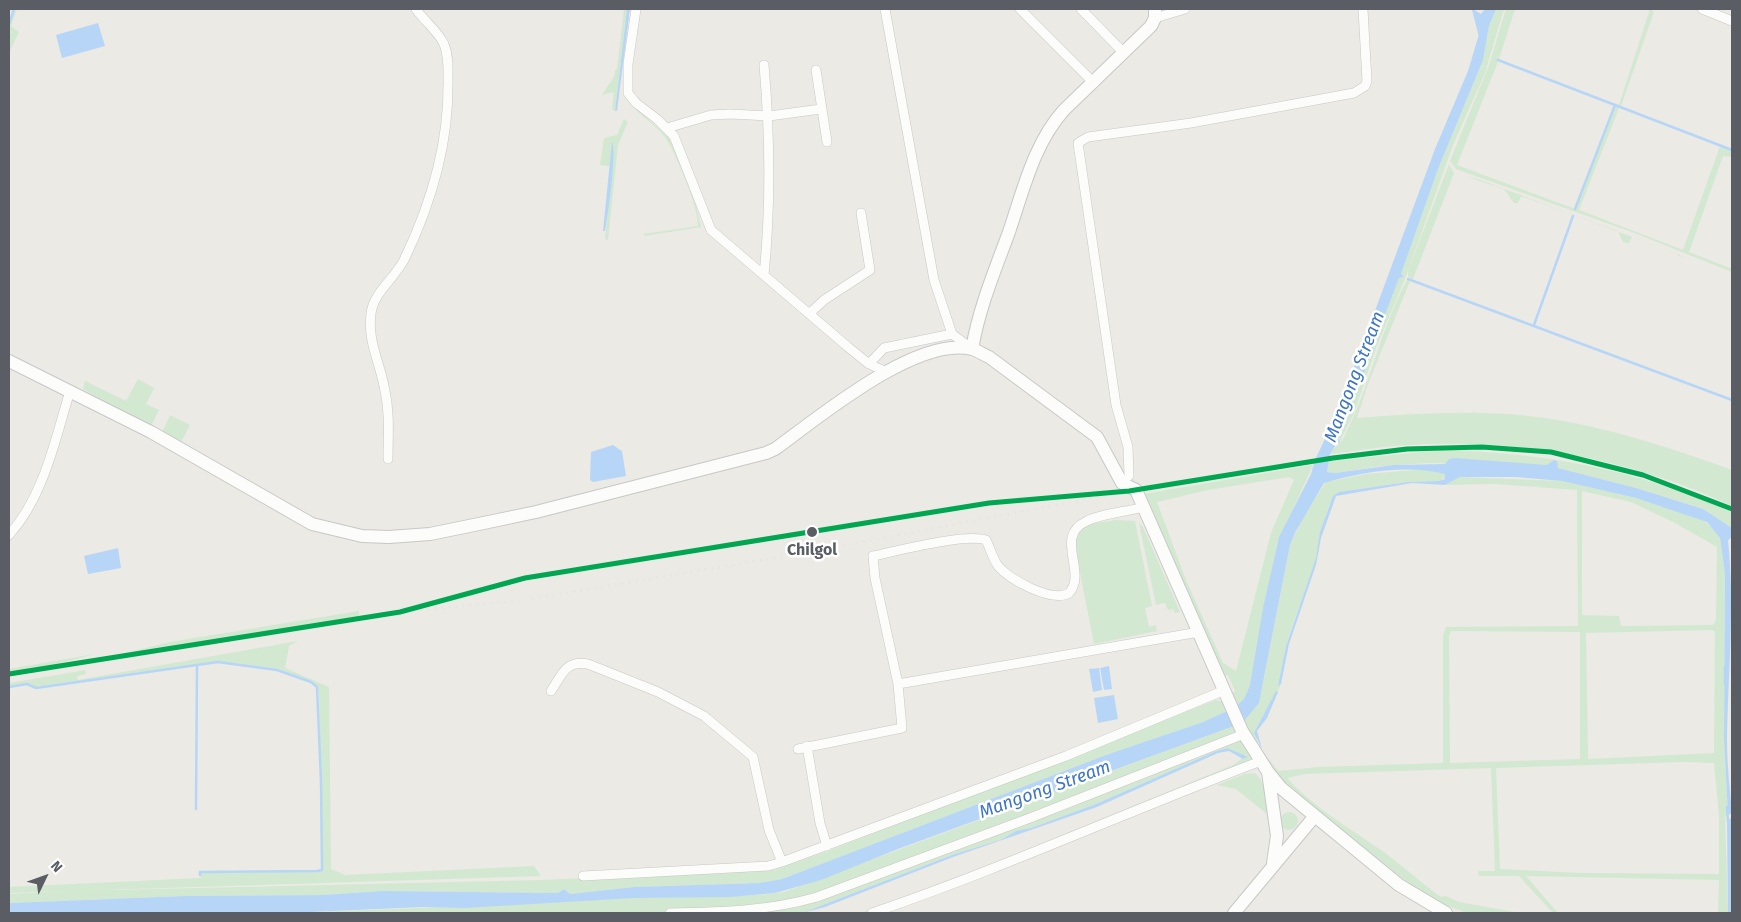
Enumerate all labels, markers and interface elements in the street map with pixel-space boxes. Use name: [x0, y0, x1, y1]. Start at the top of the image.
water label: Mangong Stream: [1320, 309, 1390, 445]
marker: Chilgol: [805, 525, 819, 539]
place label: Chilgol: [787, 541, 837, 561]
water label: Mangong Stream: [976, 756, 1114, 824]
north arrow: [20, 852, 70, 902]
text: N: [47, 857, 66, 876]

